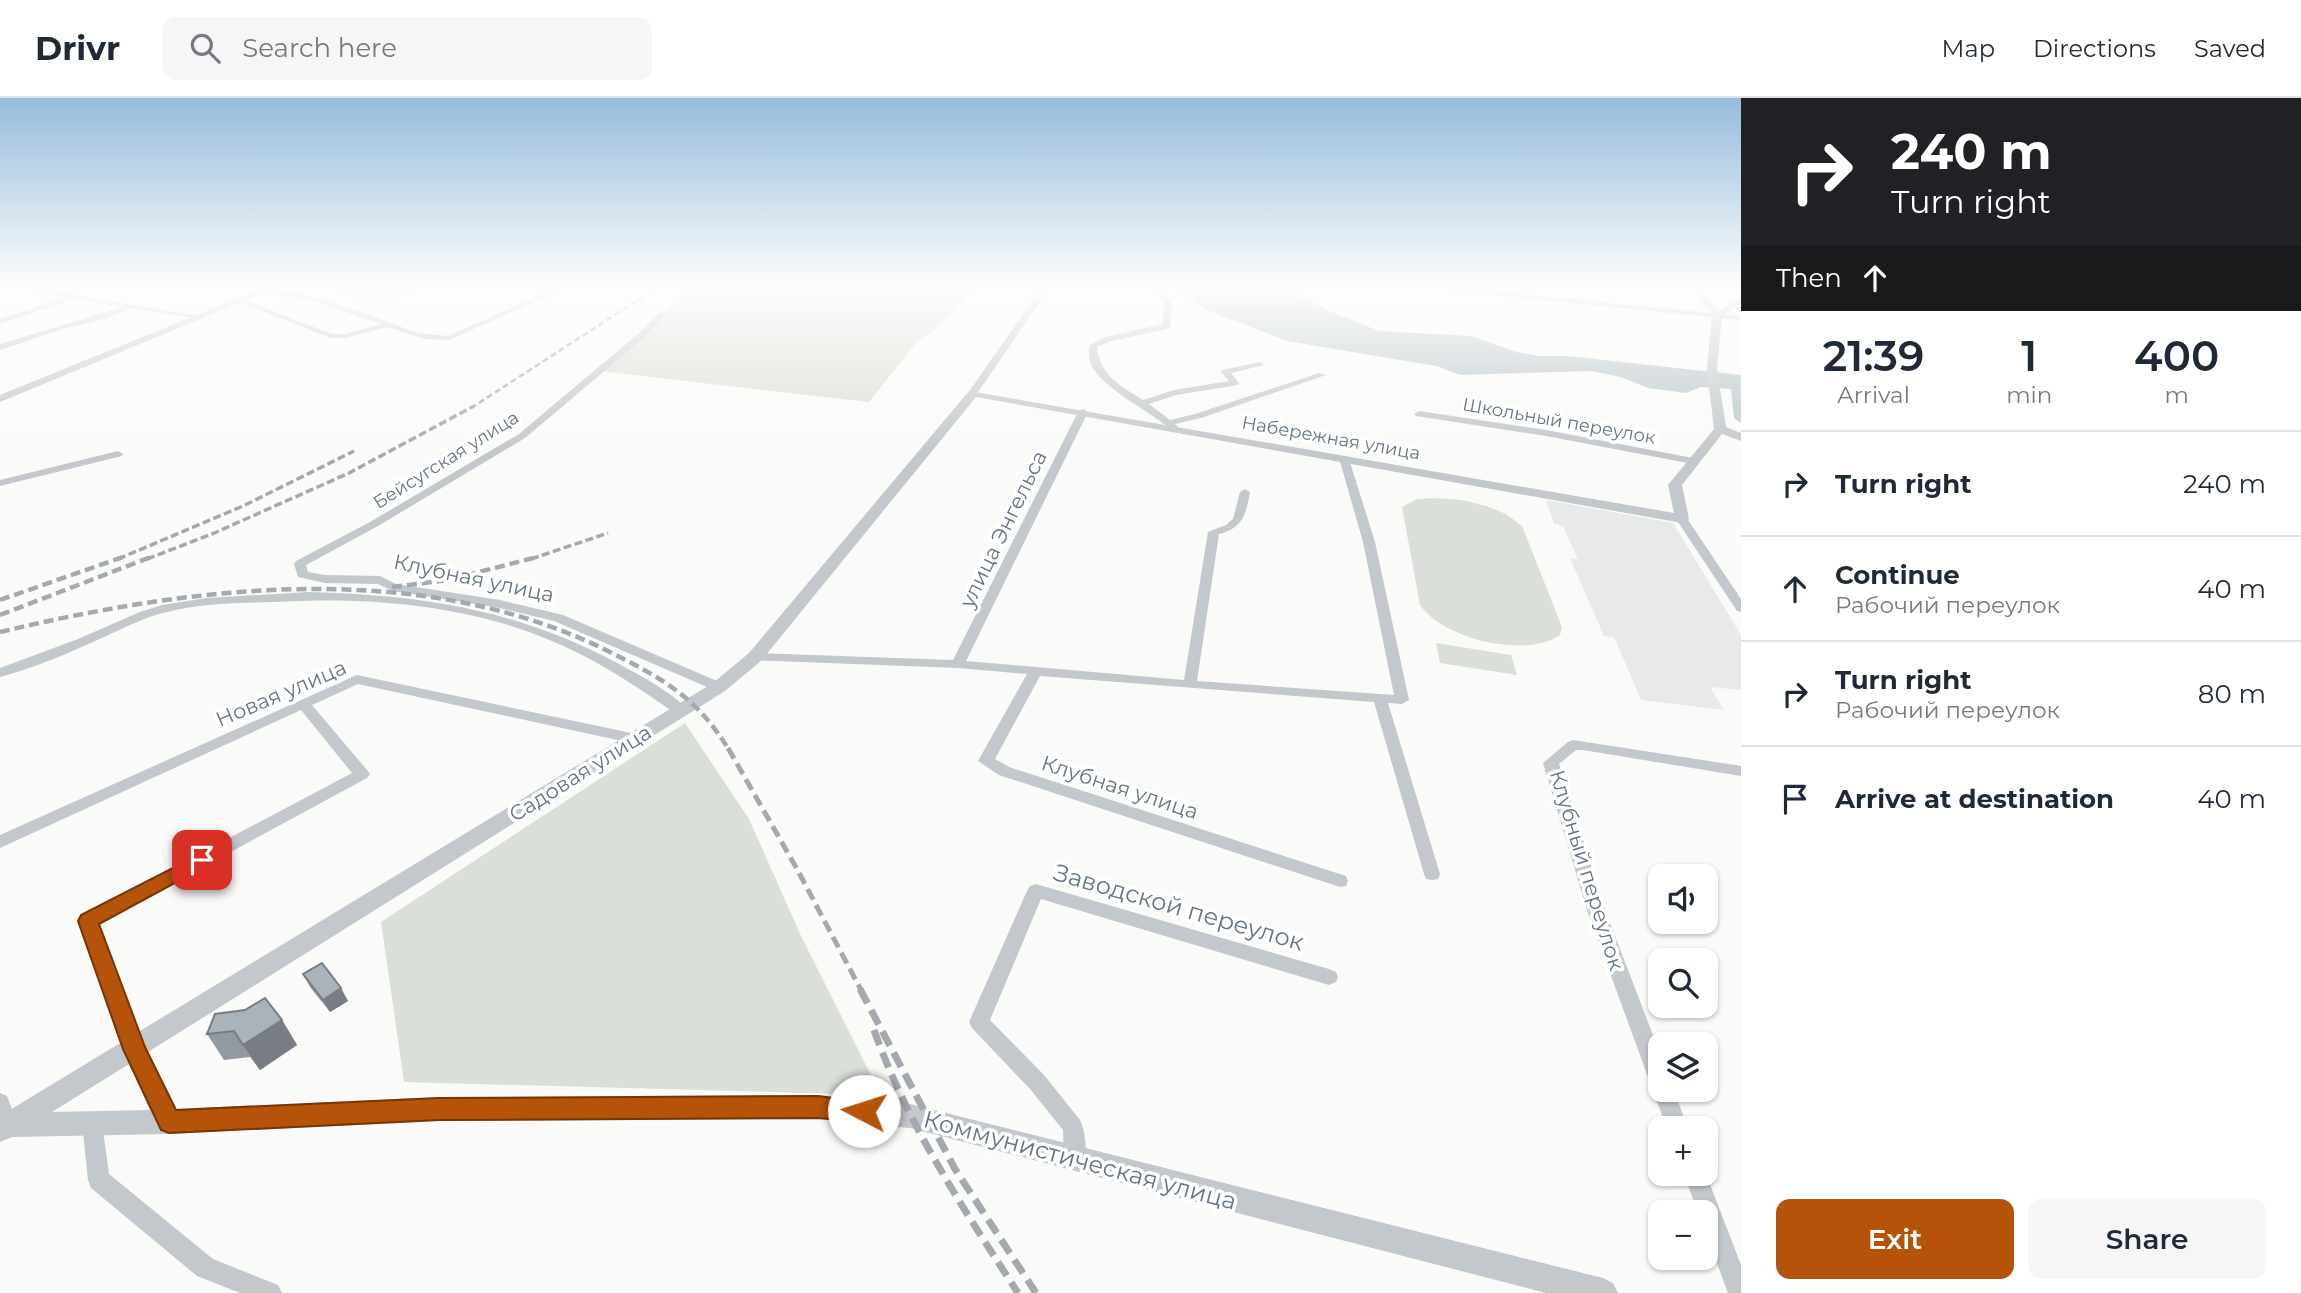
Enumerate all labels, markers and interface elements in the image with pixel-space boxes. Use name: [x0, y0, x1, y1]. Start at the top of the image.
search box: [162, 17, 652, 80]
text: Drivr: [35, 28, 120, 68]
icon: search: [186, 29, 224, 67]
text: Search here: [242, 32, 397, 64]
text: Map: [1942, 34, 1995, 63]
text: Directions: [2033, 34, 2156, 63]
text: Saved: [2194, 34, 2266, 63]
text: 240 m: [1891, 122, 2052, 181]
icon: right: [1776, 126, 1867, 217]
text: Turn right: [1891, 182, 2051, 221]
icon: ahead: [1856, 259, 1894, 297]
text: Then: [1776, 262, 1842, 294]
text: 21:39: [1823, 330, 1924, 382]
text: 1: [2021, 330, 2037, 382]
text: 400: [2134, 330, 2219, 382]
text: Arrival: [1837, 381, 1910, 409]
text: min: [2006, 381, 2052, 409]
text: m: [2164, 381, 2189, 409]
street label: Школьный переулок: [1461, 393, 1658, 449]
street label: Бейсугская улица: [369, 406, 523, 514]
street label: Набережная улица: [1240, 411, 1422, 465]
street label: улица Энгельса: [954, 446, 1052, 612]
icon: right: [1776, 465, 1814, 503]
text: Turn right: [1835, 468, 1971, 500]
text: 240 m: [2183, 468, 2266, 500]
street label: Клубная улица: [392, 549, 556, 607]
text: Continue: [1835, 559, 1960, 591]
icon: ahead: [1776, 570, 1814, 608]
text: 40 m: [2197, 573, 2266, 605]
text: Рабочий переулок: [1835, 591, 2060, 619]
street label: Новая улица: [212, 654, 350, 732]
text: Turn right: [1835, 664, 1971, 696]
icon: right: [1776, 675, 1814, 713]
text: 80 m: [2198, 678, 2266, 710]
text: Рабочий переулок: [1835, 696, 2060, 724]
street label: Садовая улица: [504, 719, 656, 827]
street label: Клубная улица: [1038, 750, 1202, 824]
street label: Клубный переулок: [1545, 767, 1629, 973]
icon: arrive: [1776, 780, 1814, 818]
text: Arrive at destination: [1835, 783, 2114, 815]
text: 40 m: [2197, 783, 2266, 815]
pin: [172, 830, 232, 890]
icon: arrive: [183, 841, 221, 879]
street label: Заводской переулок: [1051, 857, 1307, 957]
map controls: [1648, 864, 1718, 1270]
button: sound: [1648, 864, 1718, 934]
button: search: [1648, 948, 1718, 1018]
button: layers: [1648, 1032, 1718, 1102]
position arrow: [827, 1074, 901, 1148]
street label: Коммунистическая улица: [920, 1104, 1240, 1216]
button: +: [1648, 1116, 1718, 1186]
button: Exit: [1776, 1199, 2014, 1279]
button: Share: [2028, 1199, 2266, 1279]
button: −: [1648, 1200, 1718, 1270]

